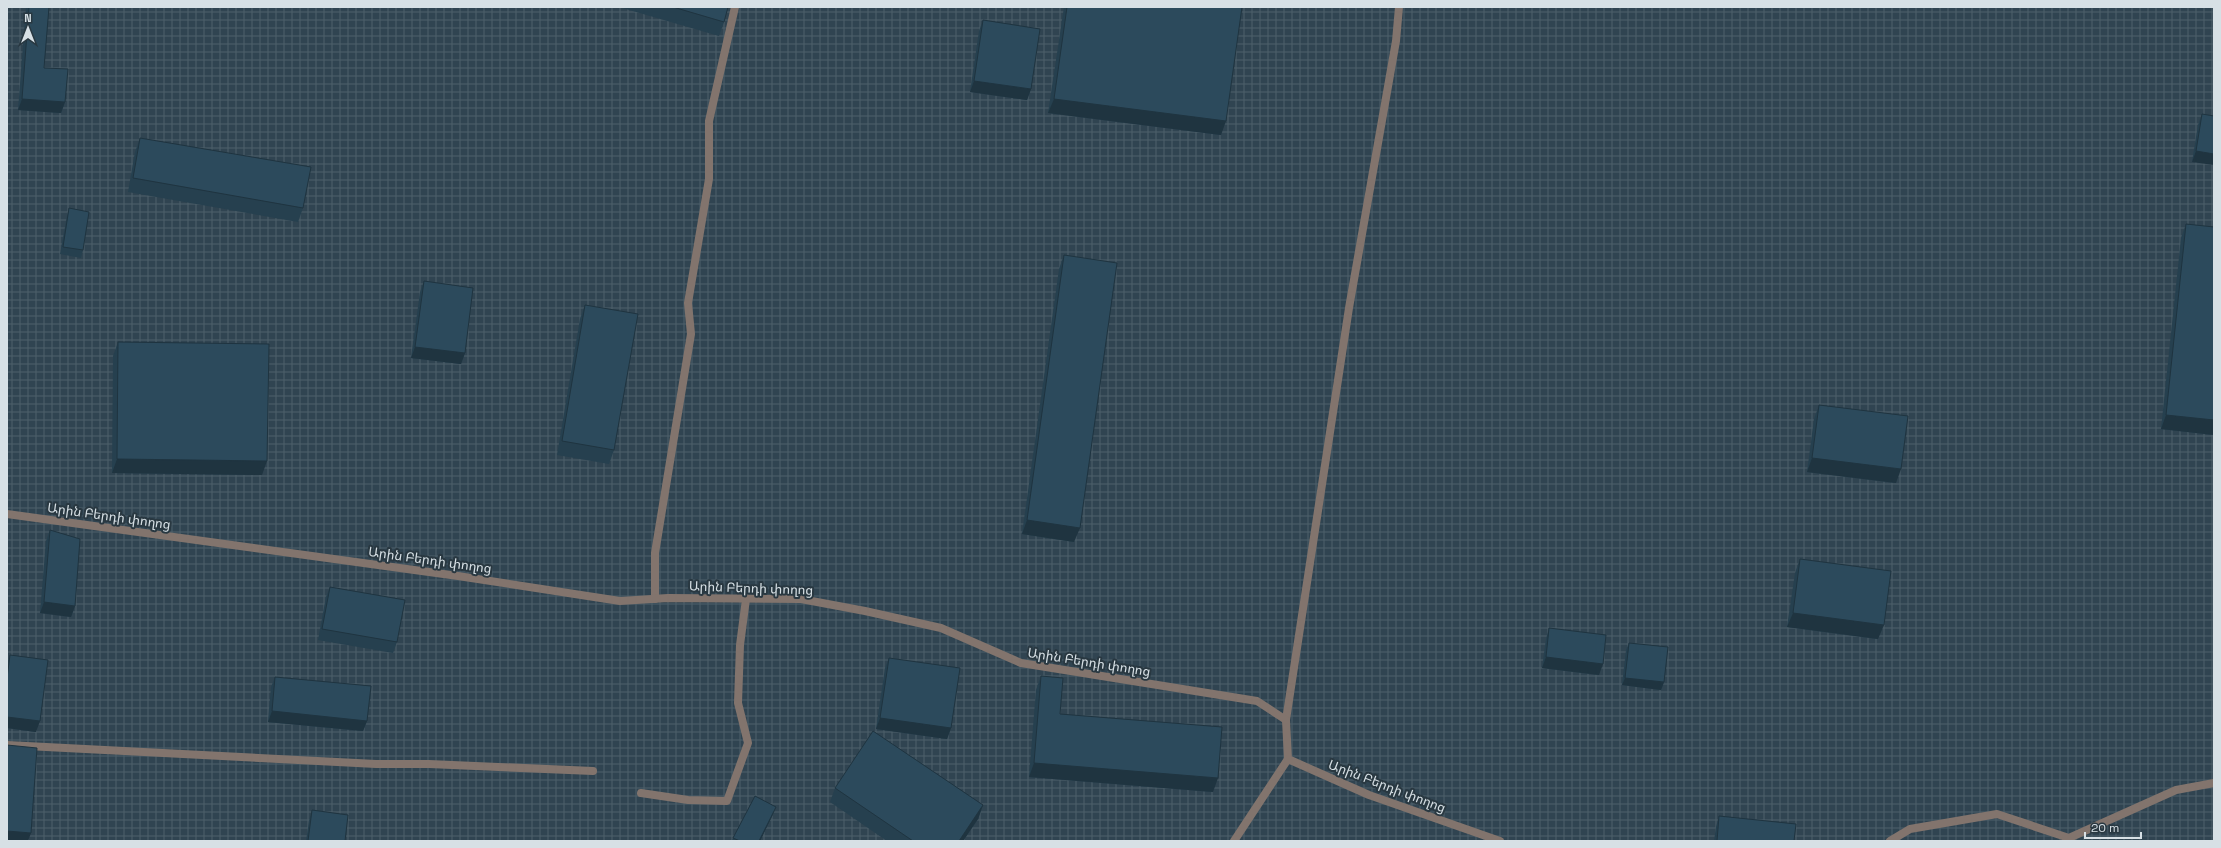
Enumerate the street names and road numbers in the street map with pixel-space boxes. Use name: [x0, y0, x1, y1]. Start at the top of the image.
street label: Արին Բերդի փողոց: [46, 499, 172, 533]
street label: Արին Բերդի փողոց: [367, 543, 493, 577]
street label: Արին Բերդի փողոց: [689, 577, 813, 599]
street label: Արին Բերդի փողոց: [1026, 644, 1152, 680]
street label: Արին Բերդի փողոց: [1326, 756, 1448, 816]

